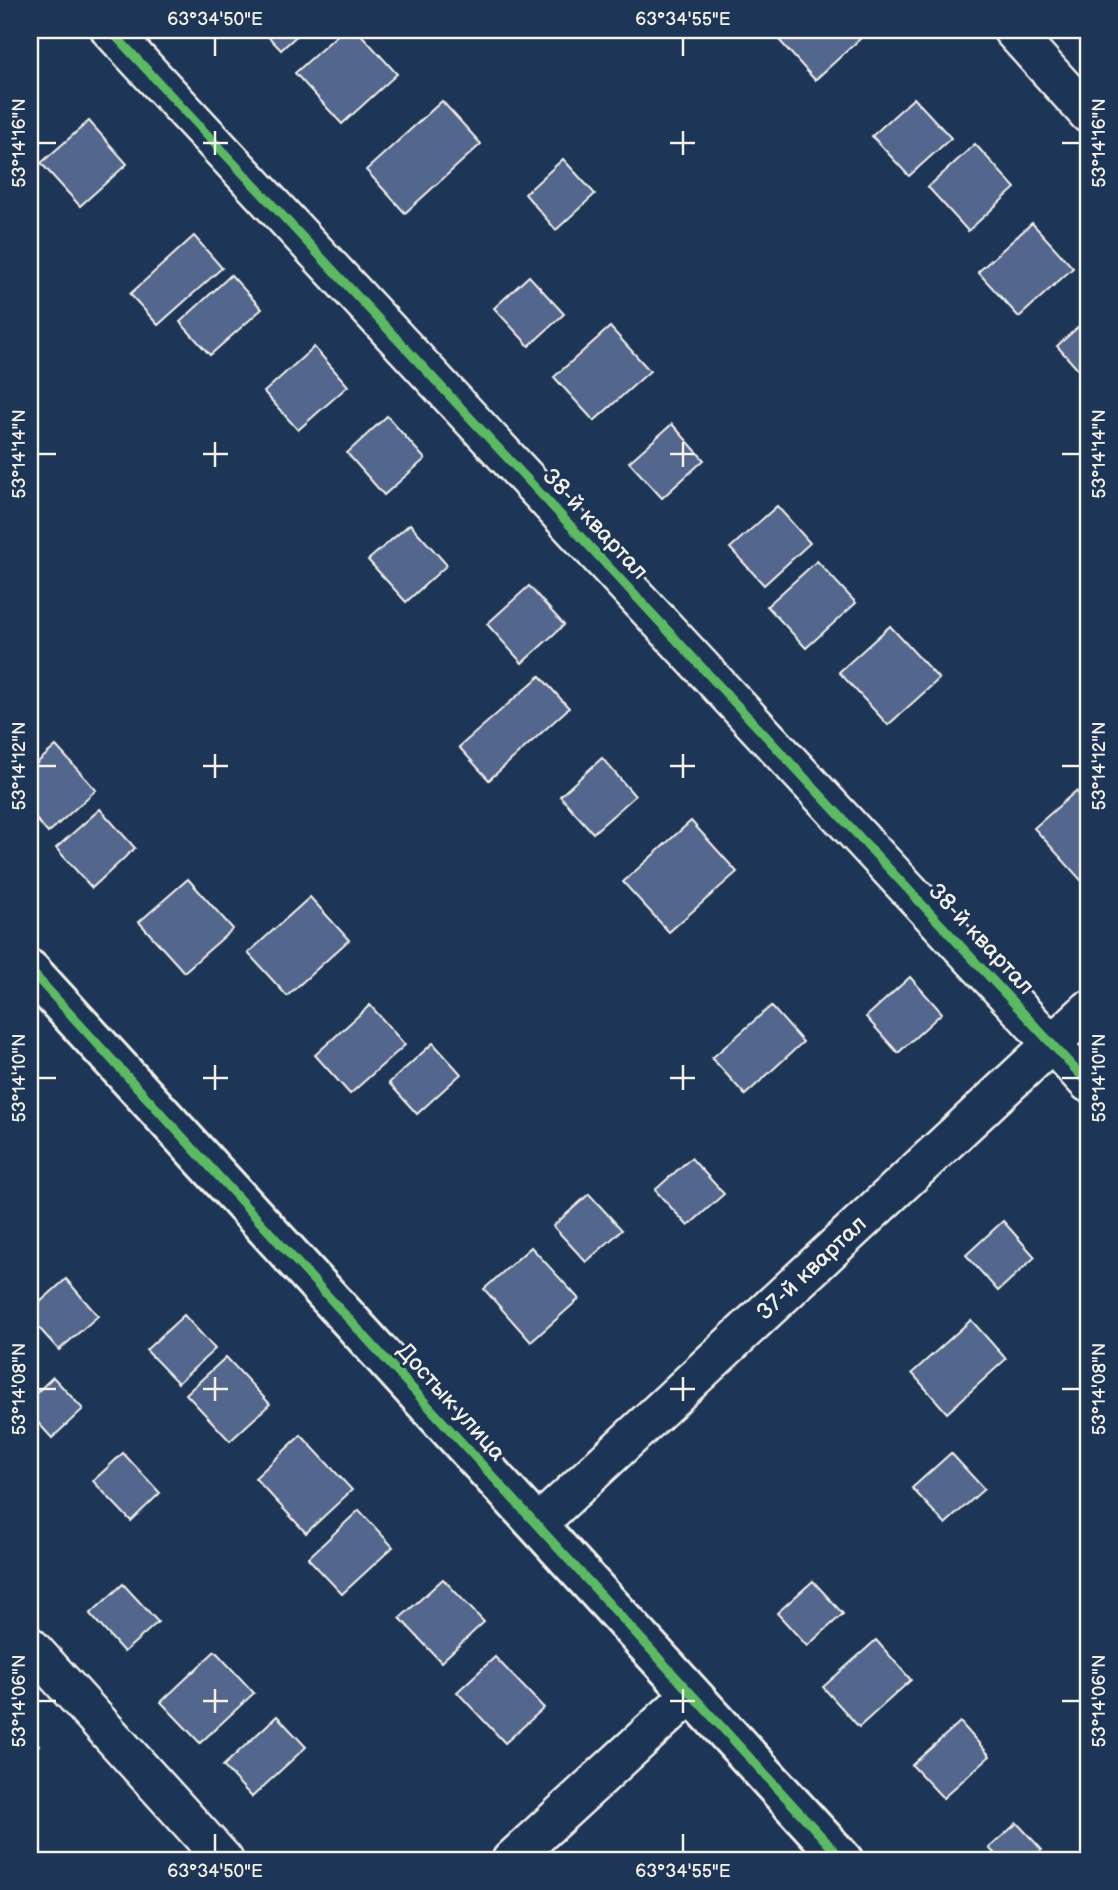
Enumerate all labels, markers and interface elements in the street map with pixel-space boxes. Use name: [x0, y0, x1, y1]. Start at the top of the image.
text: 63°34'50"E: [167, 9, 263, 30]
text: 63°34'55"E: [635, 9, 731, 30]
text: 53°14'16"N: [9, 98, 30, 188]
text: 53°14'16"N: [1089, 98, 1110, 188]
text: 53°14'14"N: [9, 409, 30, 499]
text: 53°14'14"N: [1089, 409, 1110, 499]
street label: 38-й квартал: [536, 462, 654, 586]
text: 53°14'12"N: [9, 721, 30, 811]
text: 53°14'12"N: [1089, 721, 1110, 811]
street label: 38-й квартал: [922, 877, 1040, 1001]
text: 53°14'10"N: [9, 1033, 30, 1123]
text: 53°14'10"N: [1089, 1033, 1110, 1123]
street label: 37-й квартал: [751, 1210, 873, 1326]
street label: Достык улица: [391, 1337, 511, 1467]
text: 53°14'08"N: [9, 1343, 30, 1435]
text: 53°14'08"N: [1089, 1343, 1110, 1435]
text: 53°14'06"N: [9, 1654, 30, 1748]
text: 53°14'06"N: [1089, 1654, 1110, 1748]
text: 63°34'50"E: [167, 1861, 263, 1882]
text: 63°34'55"E: [635, 1861, 731, 1882]

